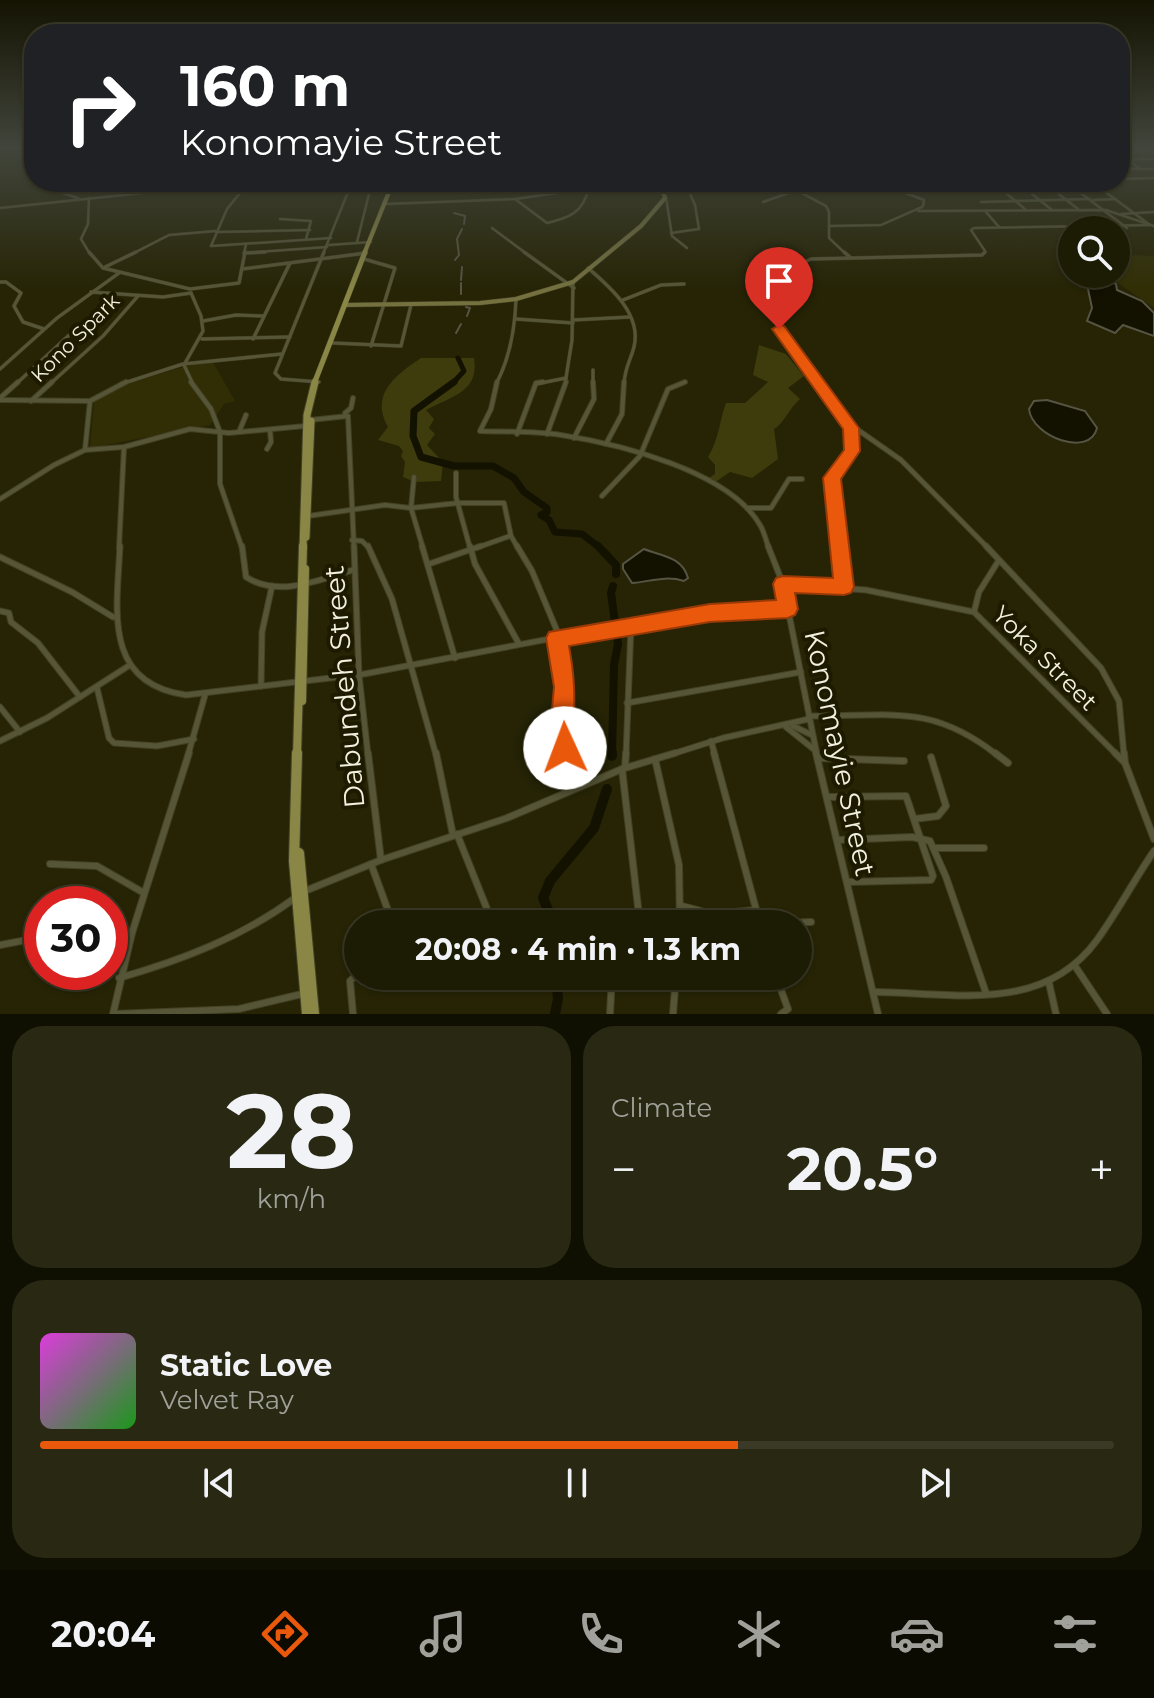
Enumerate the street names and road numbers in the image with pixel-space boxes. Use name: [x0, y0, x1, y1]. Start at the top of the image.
street label: Kono Spark: [26, 289, 124, 387]
street label: Dabundeh Street: [316, 564, 372, 810]
street label: Yoka Street: [987, 600, 1104, 717]
street label: Konomayie Street: [797, 627, 883, 879]

